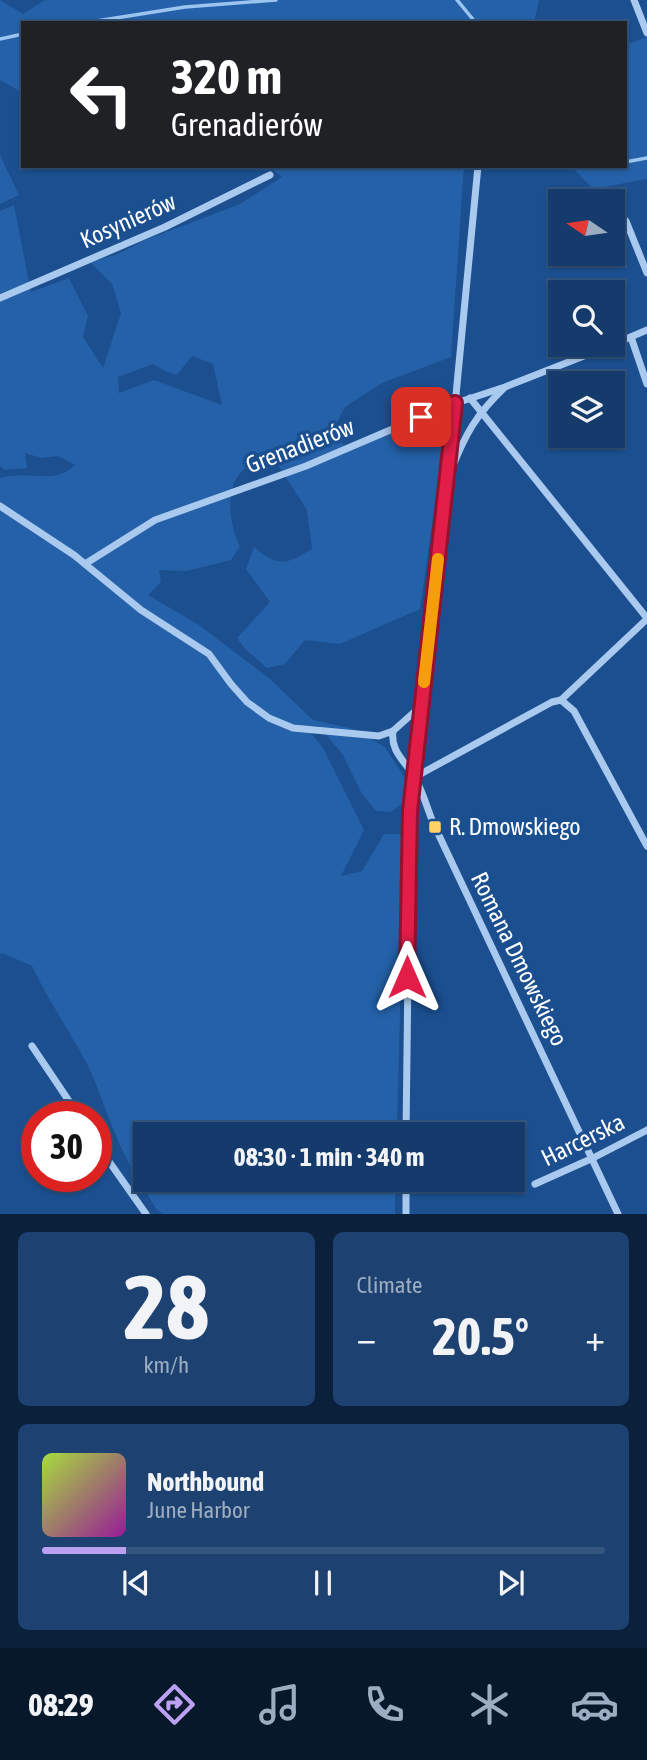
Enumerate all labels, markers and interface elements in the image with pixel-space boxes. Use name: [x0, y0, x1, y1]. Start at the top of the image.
text: 320 m: [171, 48, 282, 104]
icon: left: [56, 49, 147, 140]
text: Grenadierów: [171, 106, 323, 143]
street label: Kosynierów: [76, 188, 180, 254]
north arrow: [548, 189, 625, 266]
map controls: [548, 189, 625, 448]
button: search: [548, 280, 625, 357]
button: layers: [548, 371, 625, 448]
pin: [391, 387, 451, 447]
icon: arrive: [402, 398, 440, 436]
street label: Grenadierów: [242, 413, 358, 479]
place label: R. Dmowskiego: [449, 813, 581, 840]
marker: R. Dmowskiego: [427, 819, 443, 835]
street label: Romana Dmowskiego: [466, 868, 573, 1050]
position arrow: [370, 940, 444, 1014]
speed limit sign: 30: [21, 1101, 112, 1192]
street label: Harcerska: [537, 1108, 629, 1171]
text: 08:30 · 1 min · 340 m: [234, 1142, 424, 1172]
text: 28: [123, 1254, 209, 1358]
text: Climate: [357, 1272, 422, 1298]
text: 20.5°: [432, 1306, 529, 1366]
text: −: [357, 1316, 376, 1359]
text: +: [585, 1316, 605, 1359]
text: km/h: [143, 1352, 189, 1378]
text: Northbound: [147, 1467, 264, 1497]
text: June Harbor: [147, 1497, 250, 1523]
icon: previous: [117, 1564, 155, 1602]
icon: pause: [304, 1564, 342, 1602]
icon: next: [492, 1564, 530, 1602]
icon: directions: [150, 1680, 199, 1729]
icon: music: [255, 1680, 304, 1729]
icon: phone: [360, 1680, 409, 1729]
icon: climate: [465, 1680, 514, 1729]
icon: car: [570, 1680, 619, 1729]
text: 08:29: [28, 1686, 94, 1723]

